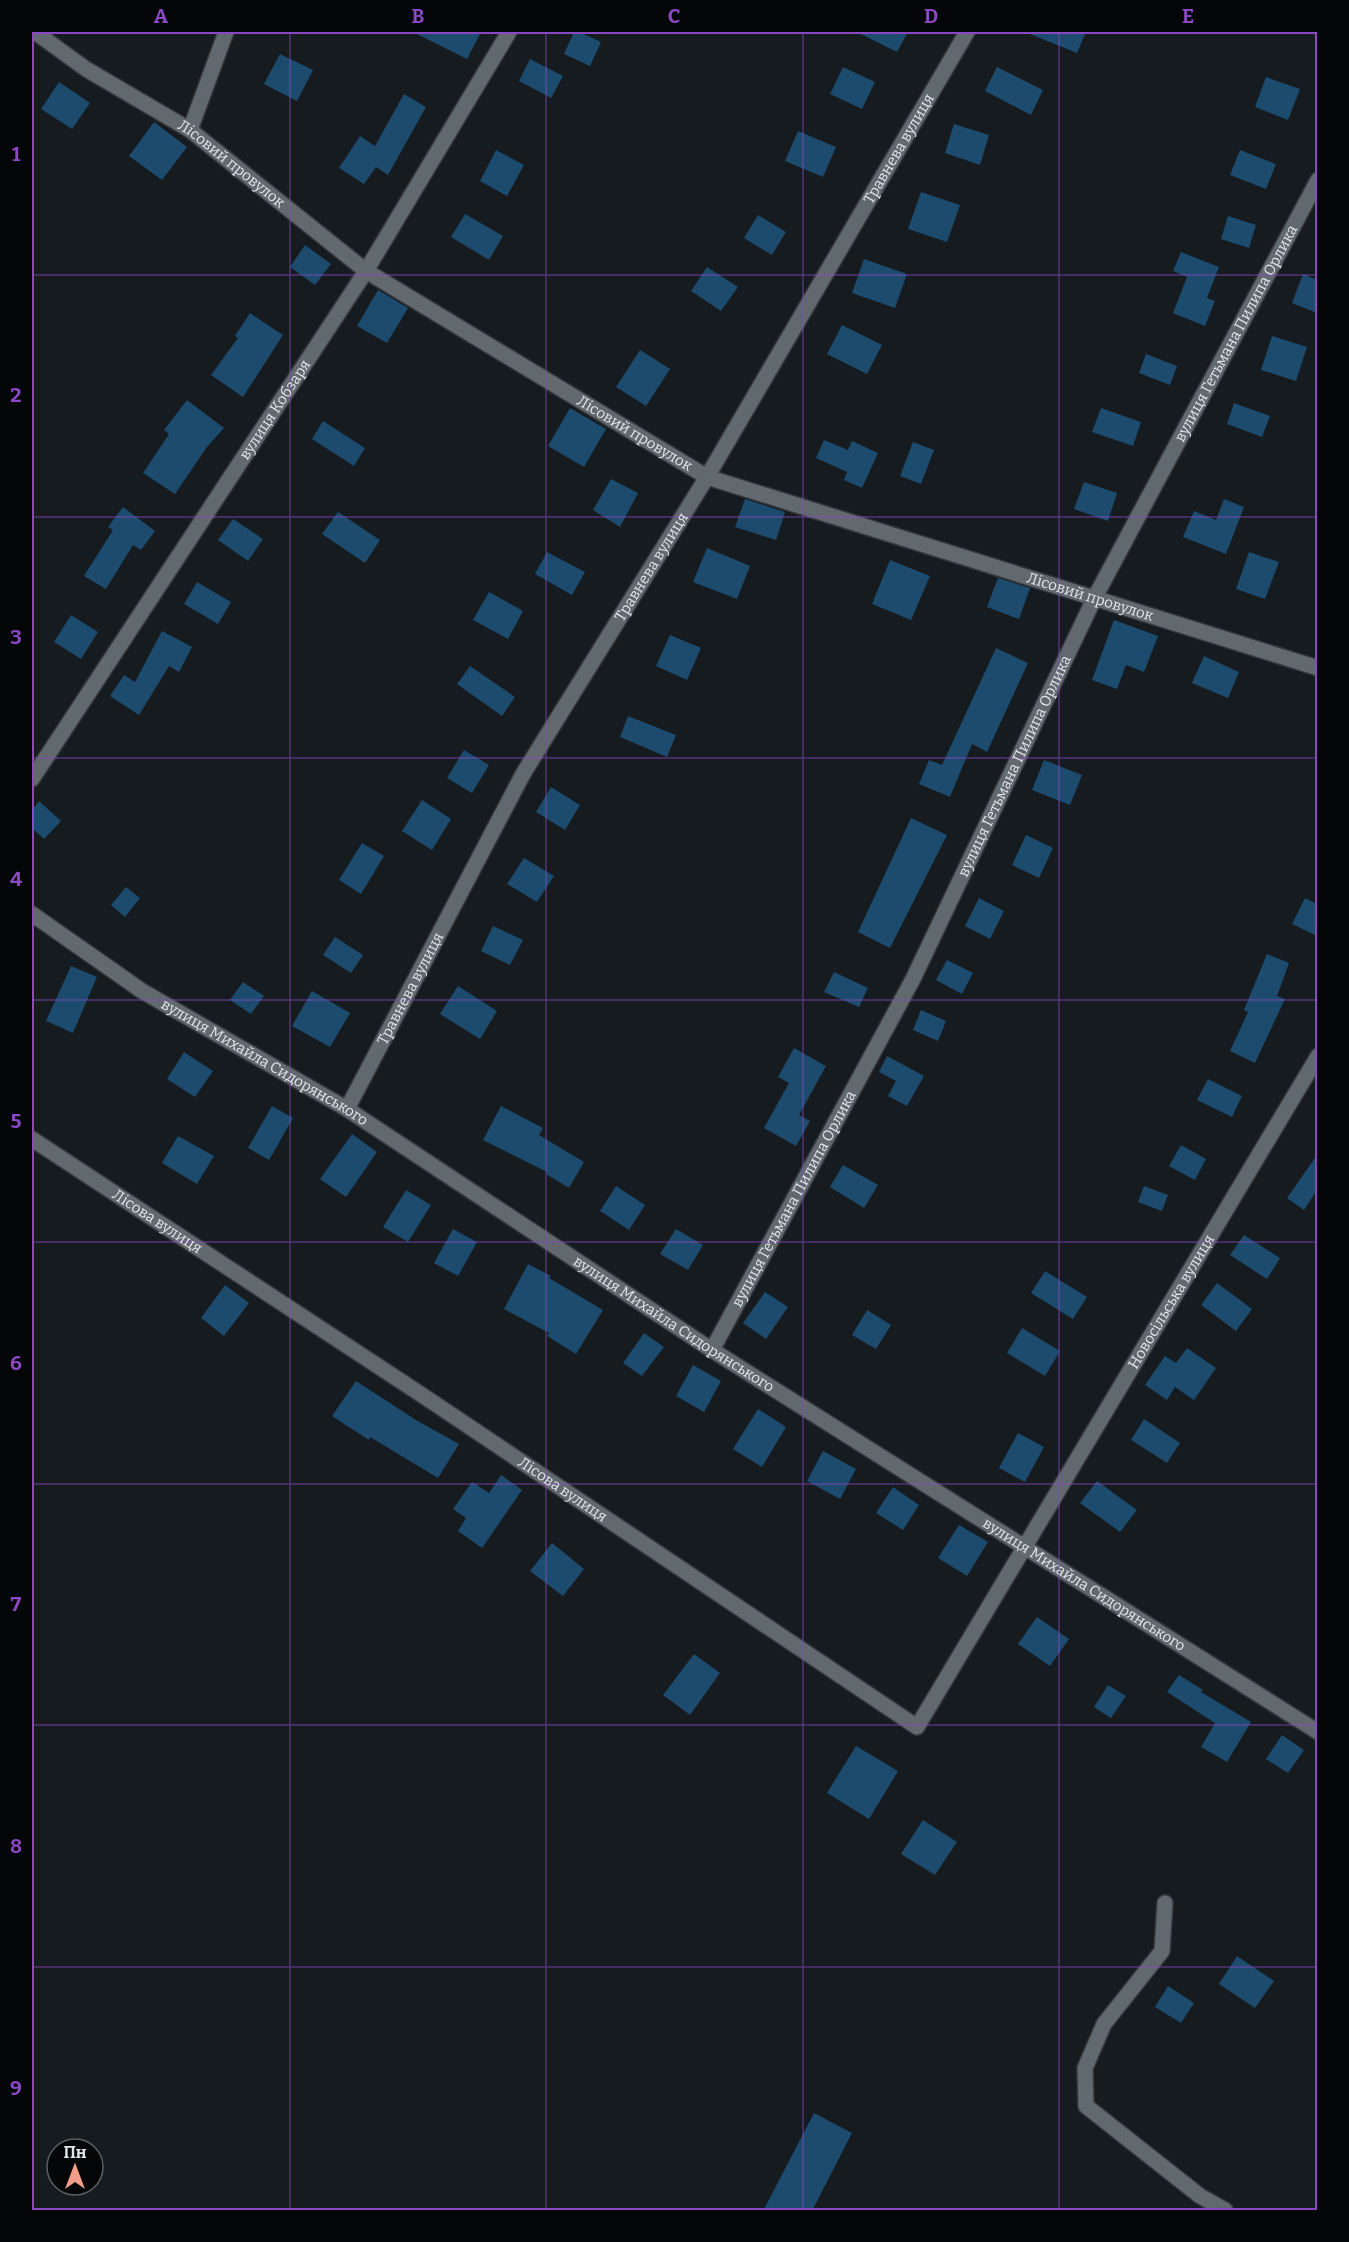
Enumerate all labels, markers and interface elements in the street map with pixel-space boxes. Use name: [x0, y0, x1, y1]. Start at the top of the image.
text: A: [154, 4, 169, 28]
text: B: [412, 4, 425, 28]
text: C: [668, 4, 680, 28]
text: D: [924, 4, 938, 28]
text: E: [1182, 4, 1194, 28]
street label: Травнева вулиця: [860, 90, 938, 207]
street label: Лісовий провулок: [175, 116, 289, 212]
text: 1: [12, 142, 21, 166]
street label: вулиця Гетьмана Пилипа Орлика: [1171, 222, 1301, 445]
street label: вулиця Кобзаря: [235, 356, 314, 463]
text: 2: [10, 383, 22, 407]
street label: Лісовий провулок: [574, 392, 696, 475]
street label: Травнева вулиця: [611, 509, 692, 625]
street label: Лісовий провулок: [1025, 569, 1156, 625]
text: 3: [10, 625, 22, 649]
street label: вулиця Гетьмана Пилипа Орлика: [954, 652, 1075, 880]
text: 4: [10, 867, 22, 891]
street label: Травнева вулиця: [373, 929, 447, 1048]
street label: вулиця Михайла Сидорянського: [158, 995, 371, 1129]
street label: вулиця Гетьмана Пилипа Орлика: [728, 1087, 860, 1310]
text: 5: [11, 1109, 22, 1133]
street label: Лісова вулиця: [109, 1185, 206, 1257]
street label: Новосільська вулиця: [1124, 1231, 1218, 1372]
street label: вулиця Михайла Сидорянського: [570, 1252, 778, 1396]
text: 6: [10, 1351, 22, 1375]
street label: Лісова вулиця: [515, 1453, 611, 1526]
street label: вулиця Михайла Сидорянського: [979, 1514, 1189, 1655]
text: 7: [11, 1592, 22, 1616]
text: 8: [10, 1834, 22, 1858]
text: 9: [10, 2076, 22, 2100]
north arrow: [45, 2137, 105, 2197]
text: Пн: [63, 2143, 87, 2162]

